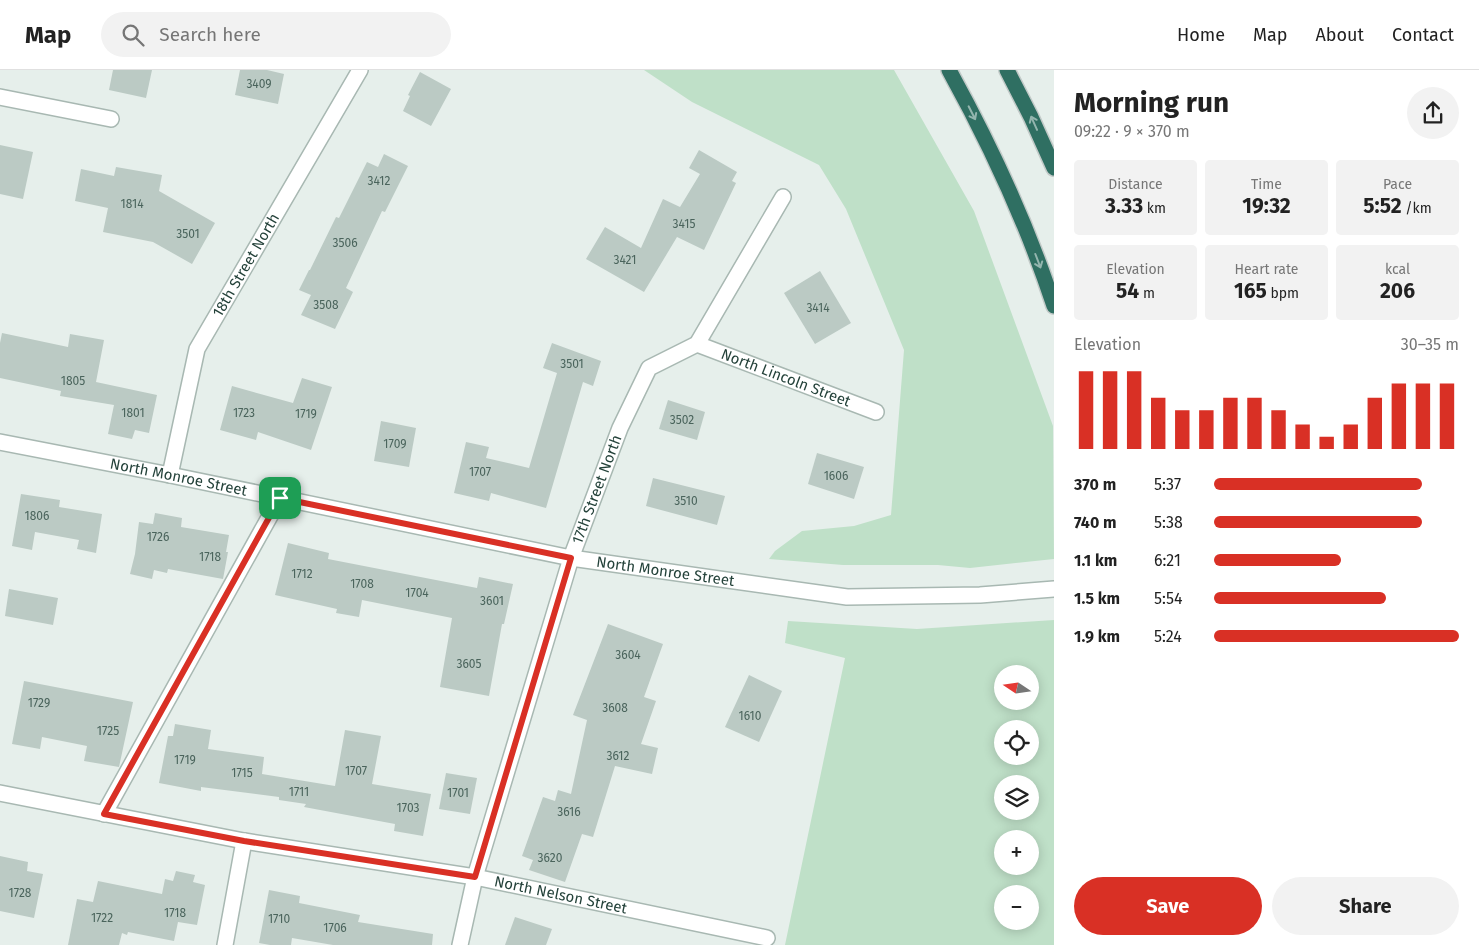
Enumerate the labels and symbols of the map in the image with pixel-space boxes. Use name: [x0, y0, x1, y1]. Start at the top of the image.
house number: 3409: [246, 77, 272, 91]
one-way arrow: [968, 105, 977, 120]
one-way arrow: [1029, 116, 1039, 131]
house number: 3412: [368, 174, 390, 188]
house number: 1814: [120, 197, 144, 211]
street label: 18th Street North: [209, 210, 283, 320]
house number: 3415: [673, 217, 695, 231]
house number: 3501: [176, 227, 200, 241]
house number: 3506: [332, 236, 358, 250]
house number: 3421: [614, 253, 636, 267]
one-way arrow: [1034, 253, 1043, 269]
house number: 3508: [313, 298, 339, 312]
house number: 3414: [806, 301, 830, 315]
street label: North Lincoln Street: [719, 345, 854, 411]
house number: 3501: [560, 357, 584, 371]
house number: 1805: [61, 374, 85, 388]
house number: 1801: [121, 406, 145, 420]
house number: 1723: [233, 406, 255, 420]
house number: 1719: [295, 407, 317, 421]
house number: 3502: [670, 413, 694, 427]
street label: 17th Street North: [568, 432, 626, 547]
house number: 1709: [383, 437, 407, 451]
street label: North Monroe Street: [109, 455, 249, 500]
house number: 1707: [469, 465, 491, 479]
house number: 1606: [824, 469, 848, 483]
pin: [259, 477, 301, 519]
house number: 3510: [674, 494, 698, 508]
house number: 1806: [25, 509, 49, 523]
house number: 1726: [147, 530, 169, 544]
house number: 1718: [199, 550, 221, 564]
street label: North Monroe Street: [595, 553, 736, 590]
house number: 1712: [291, 567, 313, 581]
house number: 1708: [350, 577, 374, 591]
house number: 1704: [405, 586, 429, 600]
house number: 3601: [480, 594, 504, 608]
house number: 3604: [615, 648, 641, 662]
house number: 3605: [456, 657, 482, 671]
north arrow: [994, 665, 1039, 710]
house number: 1729: [28, 696, 50, 710]
house number: 3608: [602, 701, 628, 715]
house number: 1610: [739, 709, 762, 723]
house number: 1725: [97, 724, 119, 738]
house number: 3612: [607, 749, 630, 763]
house number: 1719: [174, 753, 196, 767]
house number: 1707: [345, 764, 367, 778]
house number: 1715: [231, 766, 253, 780]
house number: 1711: [289, 785, 309, 799]
house number: 1701: [447, 786, 469, 800]
house number: 1703: [397, 801, 419, 815]
house number: 3616: [557, 805, 581, 819]
house number: 3620: [538, 851, 563, 865]
street label: North Nelson Street: [493, 872, 629, 918]
house number: 1728: [9, 886, 32, 900]
house number: 1718: [164, 906, 186, 920]
house number: 1722: [91, 911, 113, 925]
house number: 1710: [268, 912, 290, 926]
house number: 1706: [323, 921, 347, 935]

